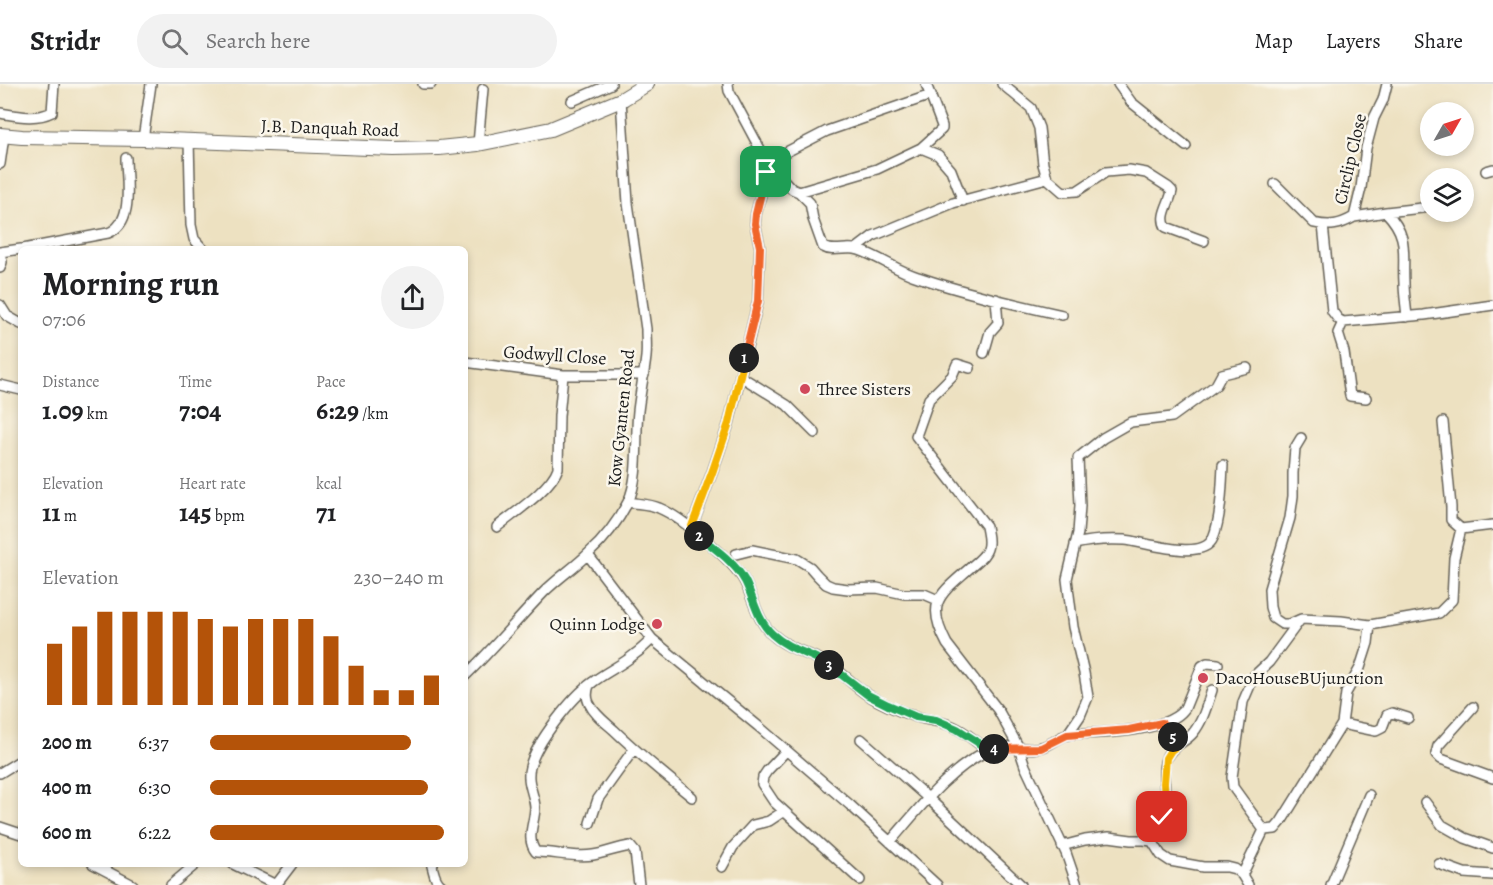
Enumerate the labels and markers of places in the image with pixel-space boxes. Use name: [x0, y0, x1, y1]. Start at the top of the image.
pin: [740, 146, 791, 197]
pin: 1: [729, 343, 759, 373]
place label: Three Sisters: [817, 377, 911, 401]
marker: Three Sisters: [798, 382, 812, 396]
pin: 2: [684, 521, 714, 551]
place label: Quinn Lodge: [550, 612, 645, 636]
marker: Quinn Lodge: [650, 617, 664, 631]
pin: 3: [814, 650, 844, 680]
place label: DacoHouseBUjunction: [1215, 666, 1383, 690]
marker: DacoHouseBUjunction: [1196, 671, 1210, 685]
pin: 5: [1158, 722, 1188, 752]
pin: 4: [979, 734, 1009, 764]
pin: [1136, 791, 1187, 842]

